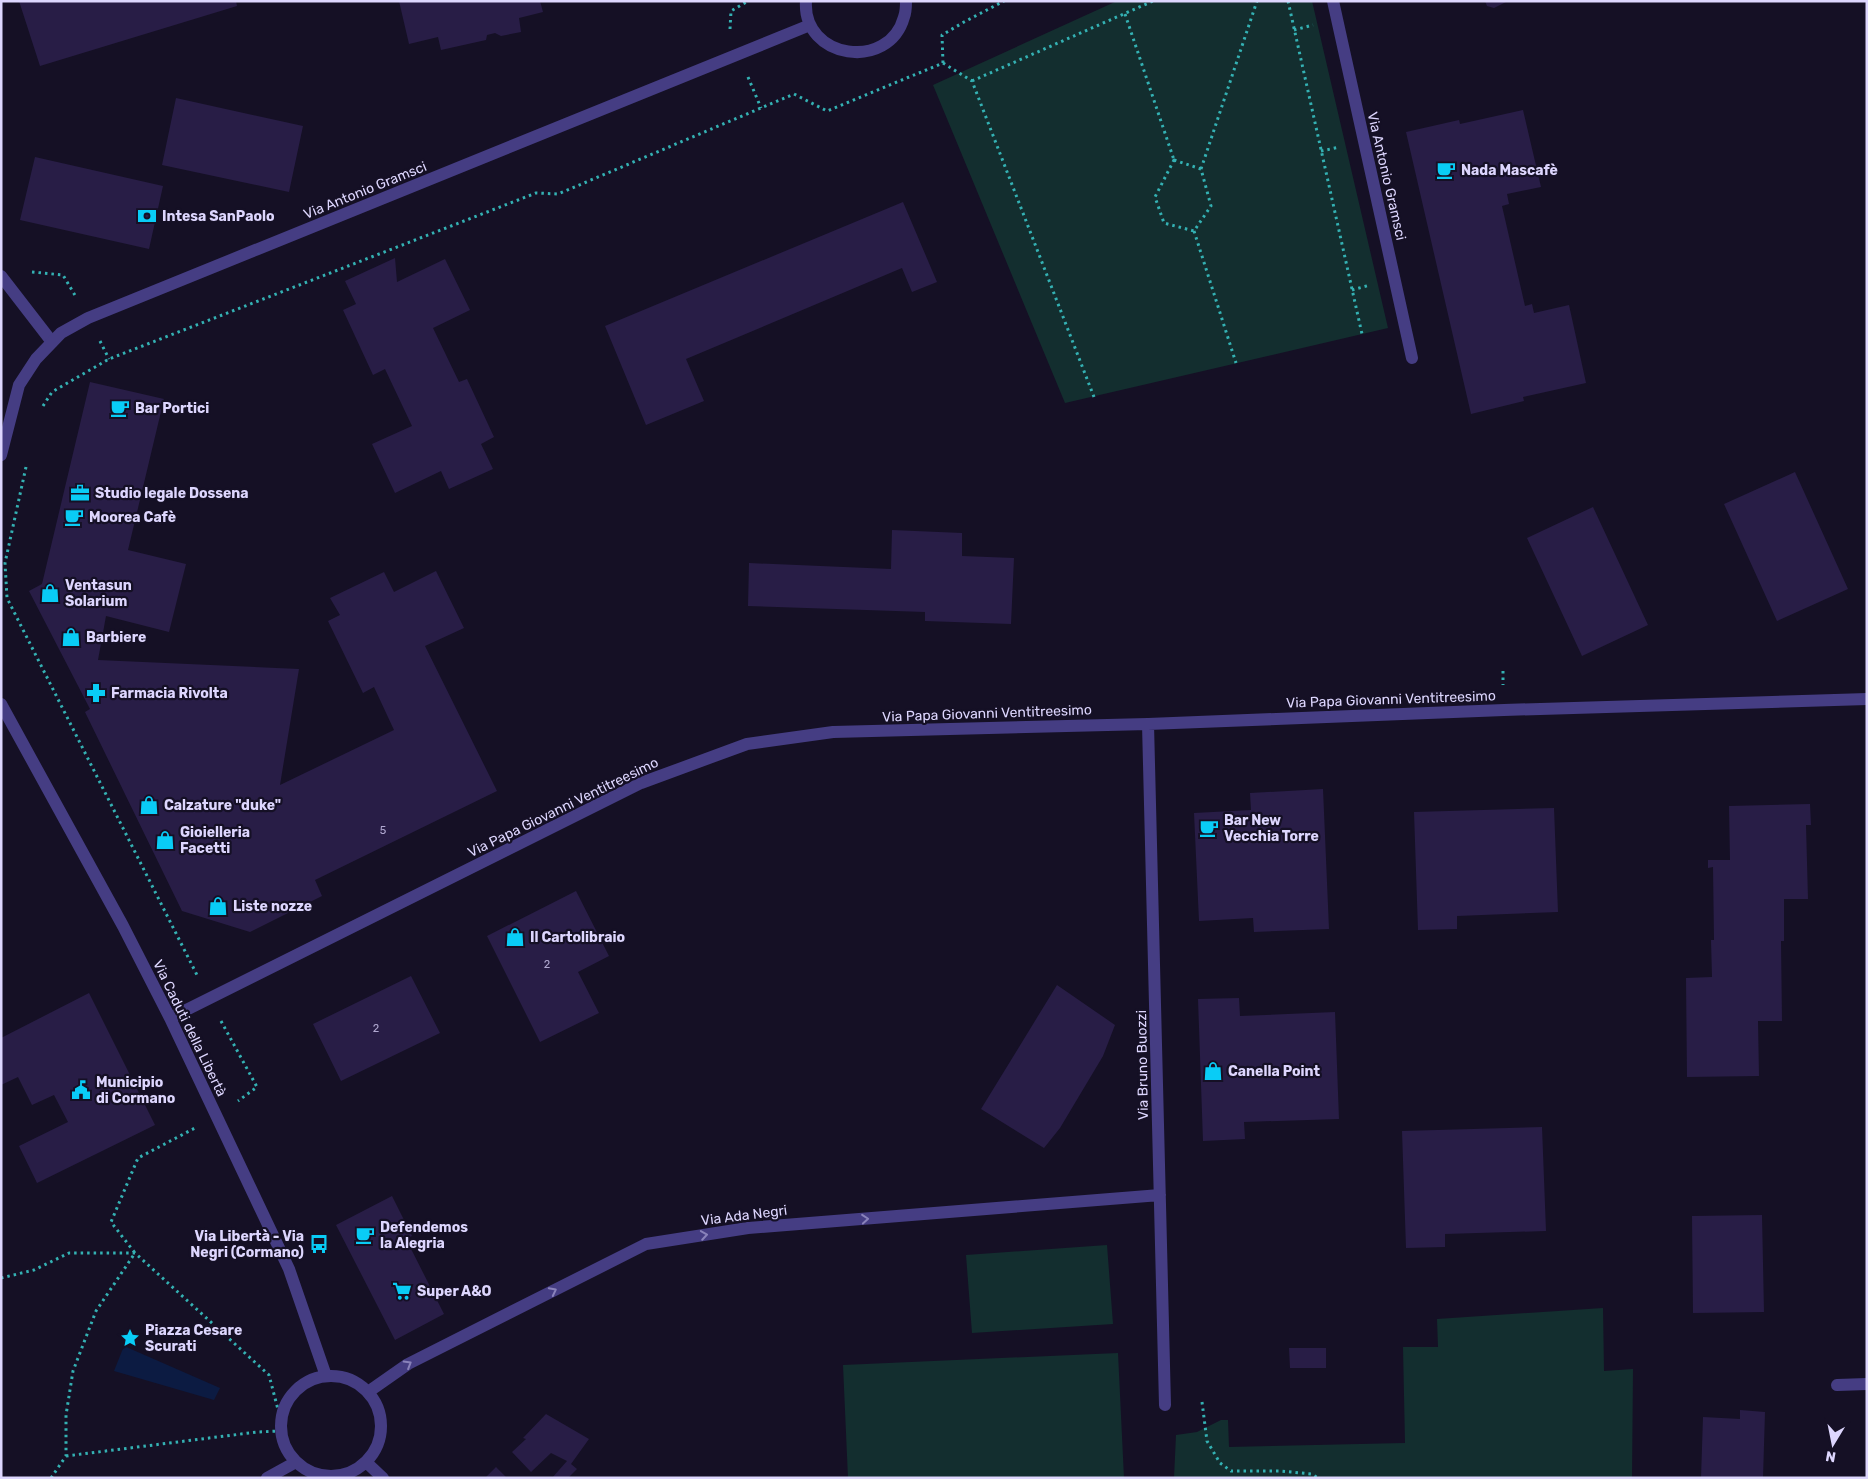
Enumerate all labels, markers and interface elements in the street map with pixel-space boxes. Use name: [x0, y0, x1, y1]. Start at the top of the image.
street label: Via Antonio Gramsci: [1363, 110, 1410, 242]
street label: Via Antonio Gramsci: [301, 158, 429, 223]
cafe icon: Nada Mascafè: [1435, 159, 1457, 181]
place label: Nada Mascafè: [1461, 162, 1558, 179]
bank icon: Intesa SanPaolo: [136, 205, 158, 227]
place label: Intesa SanPaolo: [162, 208, 275, 225]
cafe icon: Bar Portici: [109, 397, 131, 419]
place label: Bar Portici: [135, 400, 209, 417]
office icon: Studio legale Dossena: [69, 482, 91, 504]
place label: Studio legale Dossena: [95, 485, 249, 502]
cafe icon: Moorea Cafè: [63, 506, 85, 528]
place label: Moorea Cafè: [89, 509, 176, 526]
place label: Ventasun Solarium: [65, 577, 132, 610]
shop icon: Ventasun Solarium: [39, 582, 61, 604]
shop icon: Barbiere: [60, 626, 82, 648]
place label: Barbiere: [86, 629, 146, 646]
pharmacy icon: Farmacia Rivolta: [85, 682, 107, 704]
place label: Farmacia Rivolta: [111, 685, 228, 702]
street label: Via Papa Giovanni Ventitreesimo: [1286, 687, 1496, 712]
street label: Via Papa Giovanni Ventitreesimo: [882, 701, 1092, 726]
street label: Via Papa Giovanni Ventitreesimo: [465, 754, 661, 861]
shop icon: Calzature "duke": [138, 794, 160, 816]
place label: Calzature "duke": [164, 797, 281, 814]
place label: Bar New Vecchia Torre: [1224, 812, 1319, 845]
cafe icon: Bar New Vecchia Torre: [1198, 817, 1220, 839]
place label: Gioielleria Facetti: [180, 824, 250, 857]
house number: 5: [380, 824, 387, 837]
shop icon: Gioielleria Facetti: [154, 829, 176, 851]
shop icon: Liste nozze: [207, 895, 229, 917]
place label: Liste nozze: [233, 898, 312, 915]
shop icon: Il Cartolibraio: [504, 926, 526, 948]
place label: Il Cartolibraio: [530, 929, 625, 946]
street label: Via Caduti della Libertà: [149, 957, 230, 1099]
house number: 2: [544, 958, 550, 971]
street label: Via Bruno Buozzi: [1133, 1010, 1152, 1120]
house number: 2: [373, 1022, 379, 1035]
shop icon: Canella Point: [1202, 1060, 1224, 1082]
place label: Canella Point: [1228, 1063, 1321, 1080]
place label: Municipio di Cormano: [96, 1074, 175, 1107]
public building icon: Municipio di Cormano: [70, 1079, 92, 1101]
street label: Via Ada Negri: [700, 1202, 788, 1229]
one-way arrow: [862, 1213, 870, 1224]
place label: Defendemos la Alegria: [380, 1219, 468, 1252]
cafe icon: Defendemos la Alegria: [354, 1224, 376, 1246]
place label: Via Libertà - Via Negri (Cormano): [190, 1228, 304, 1261]
one-way arrow: [699, 1230, 708, 1240]
bus stop icon: Via Libertà - Via Negri (Cormano): [308, 1233, 330, 1255]
supermarket icon: Super A&O: [391, 1280, 413, 1302]
place label: Super A&O: [417, 1283, 492, 1300]
one-way arrow: [548, 1287, 557, 1297]
place label: Piazza Cesare Scurati: [145, 1322, 242, 1355]
place icon: Piazza Cesare Scurati: [119, 1327, 141, 1349]
one-way arrow: [403, 1361, 412, 1371]
north arrow: [1808, 1419, 1858, 1469]
text: N: [1824, 1447, 1837, 1466]

